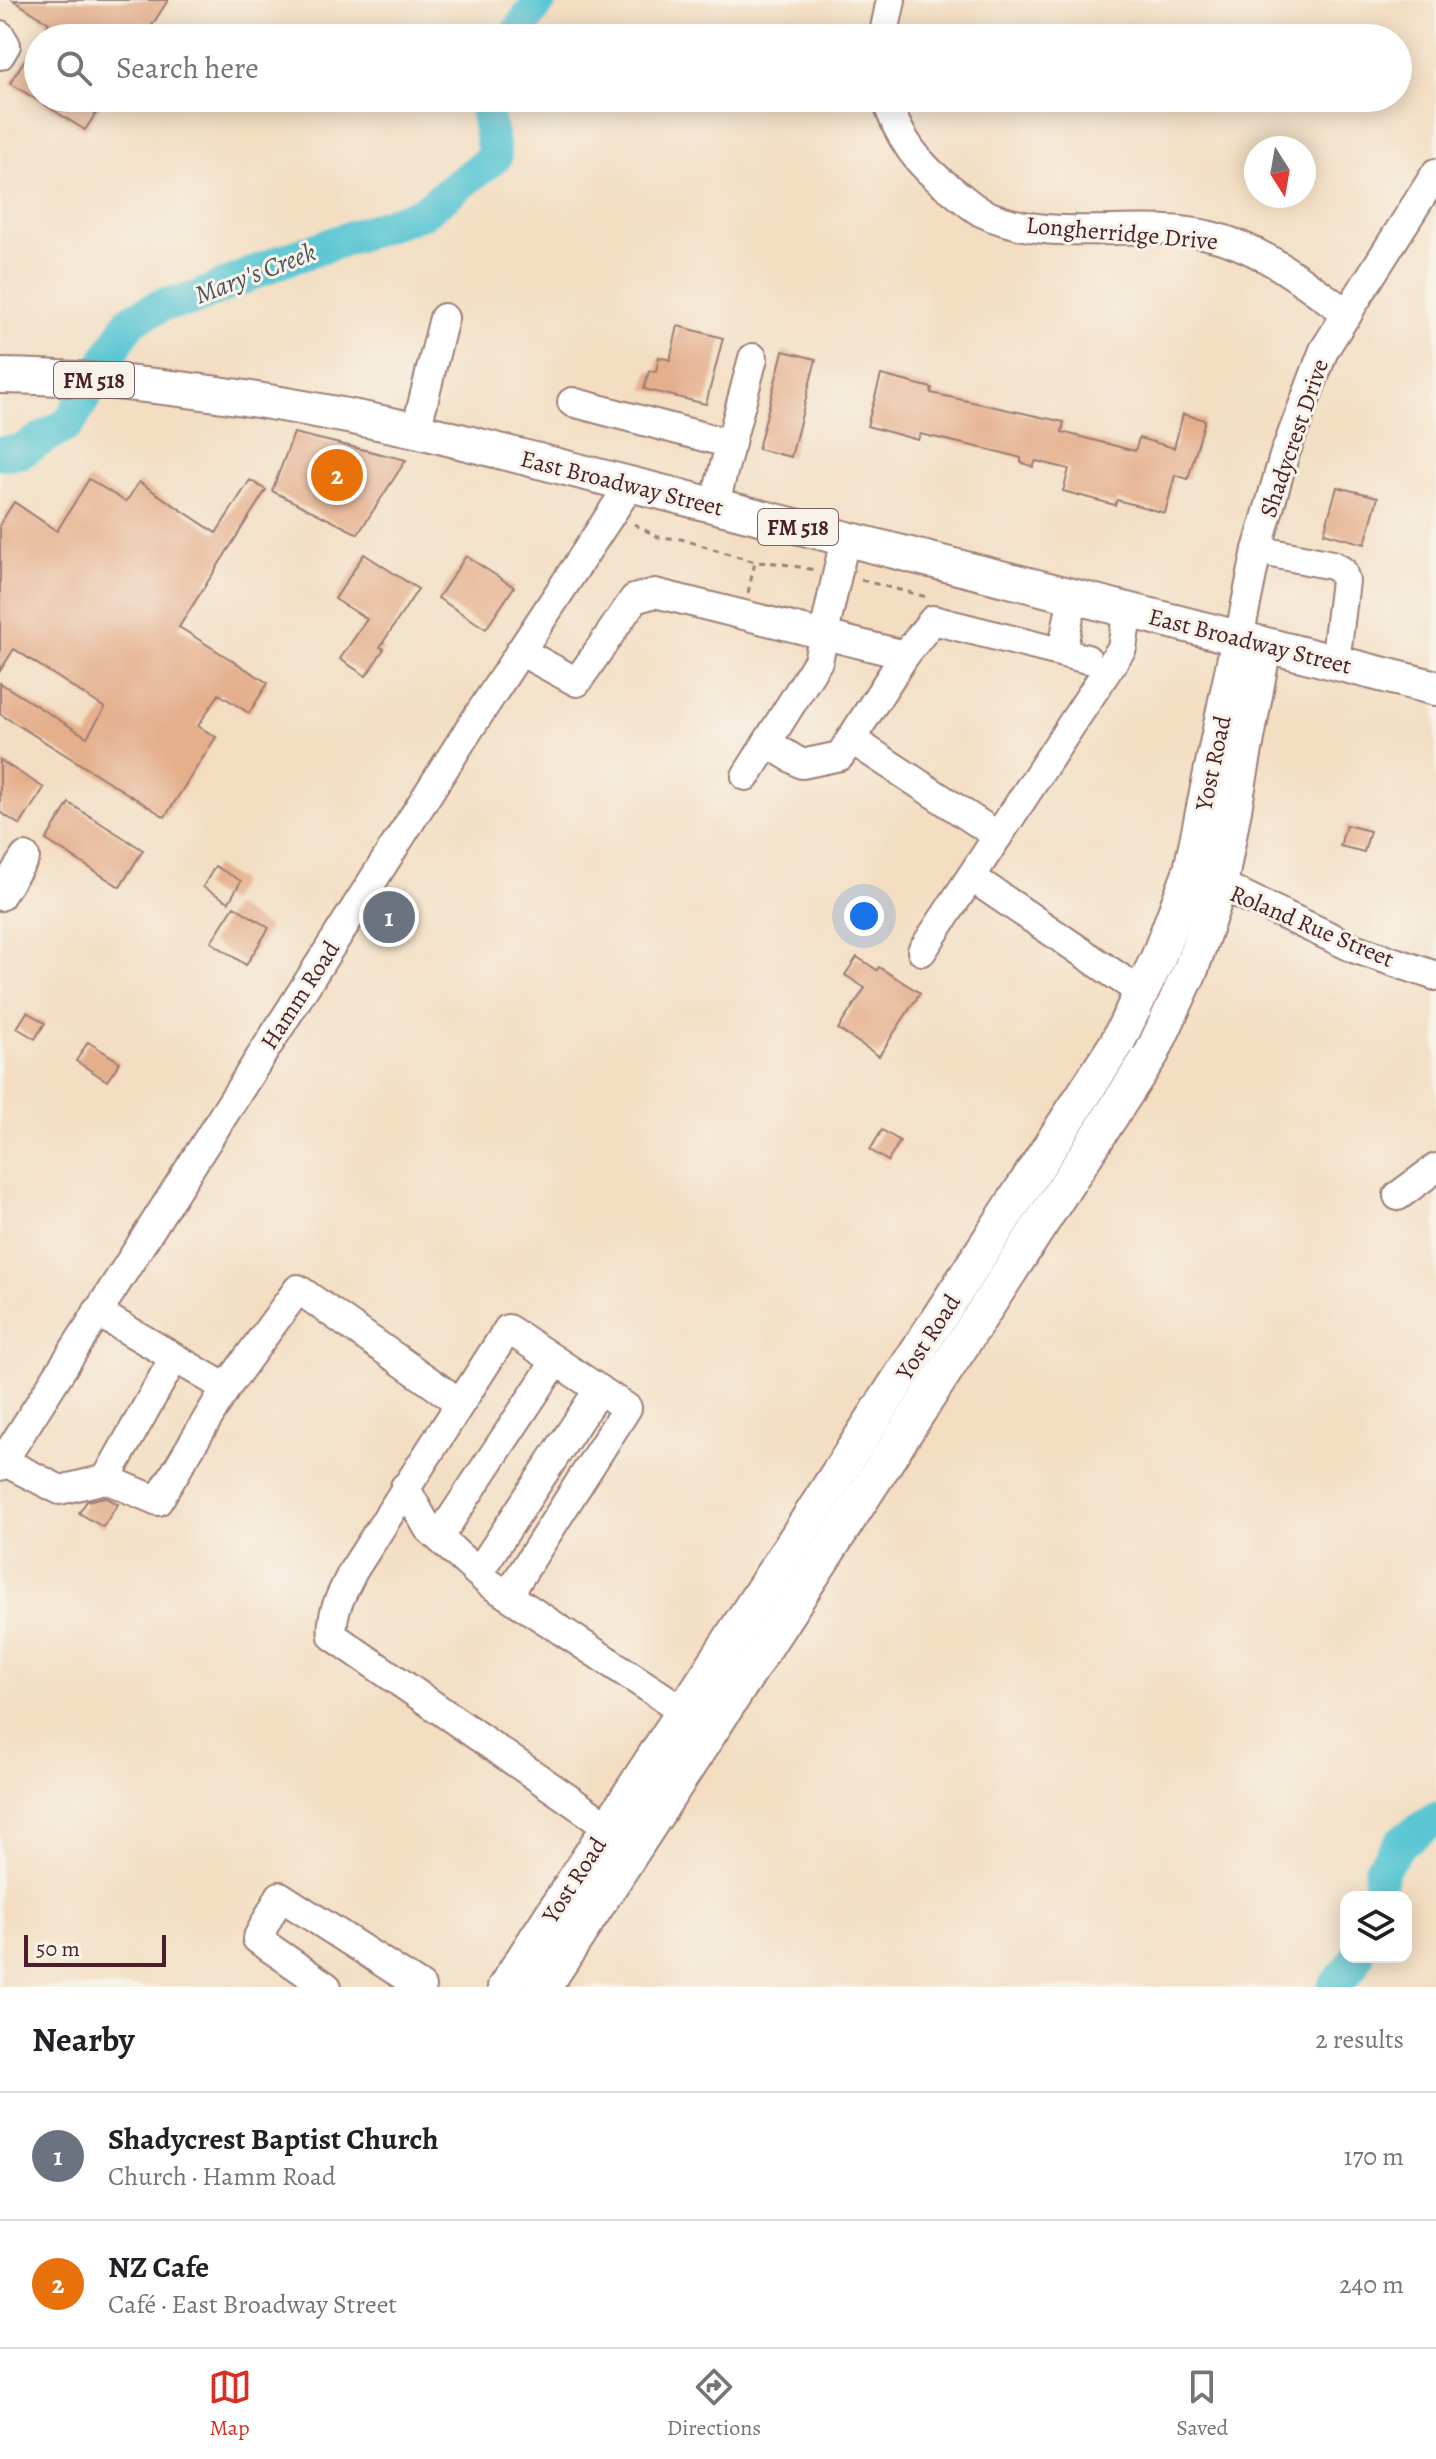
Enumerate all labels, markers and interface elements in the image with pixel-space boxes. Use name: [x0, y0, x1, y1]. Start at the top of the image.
search box: [24, 24, 1412, 112]
icon: search: [52, 46, 96, 90]
text: Search here: [116, 48, 259, 88]
north arrow: [1244, 136, 1316, 208]
street label: Longherridge Drive: [1025, 209, 1219, 257]
water label: Mary's Creek: [190, 234, 321, 313]
street label: Shadycrest Drive: [1252, 354, 1336, 522]
road number: FM 518: [54, 362, 134, 398]
street label: East Broadway Street: [517, 442, 727, 524]
pin: 2: [311, 445, 363, 505]
road number: FM 518: [758, 509, 838, 545]
street label: East Broadway Street: [1145, 600, 1355, 682]
street label: Yost Road: [1187, 713, 1239, 814]
street label: Roland Rue Street: [1225, 877, 1399, 975]
pin: 1: [363, 887, 415, 947]
your location: [844, 896, 884, 936]
street label: Hamm Road: [253, 934, 347, 1055]
street label: Yost Road: [888, 1288, 968, 1387]
street label: Yost Road: [534, 1831, 614, 1930]
map controls: [1340, 1891, 1412, 1963]
button: layers: [1340, 1891, 1412, 1963]
scale bar: [24, 1931, 166, 1967]
text: 50 m: [36, 1934, 80, 1964]
text: Nearby: [32, 2016, 135, 2063]
text: 2 results: [1315, 2022, 1404, 2057]
text: Shadycrest Baptist Church: [108, 2119, 439, 2159]
text: 1: [53, 2139, 63, 2174]
text: 170 m: [1344, 2139, 1404, 2174]
text: Church · Hamm Road: [108, 2159, 336, 2194]
text: NZ Cafe: [108, 2247, 209, 2287]
text: 2: [52, 2267, 64, 2302]
text: 240 m: [1339, 2267, 1404, 2302]
text: Café · East Broadway Street: [108, 2287, 397, 2322]
tab: Map: [208, 2365, 252, 2443]
tab: Directions: [667, 2365, 761, 2443]
tab: Saved: [1176, 2365, 1228, 2443]

